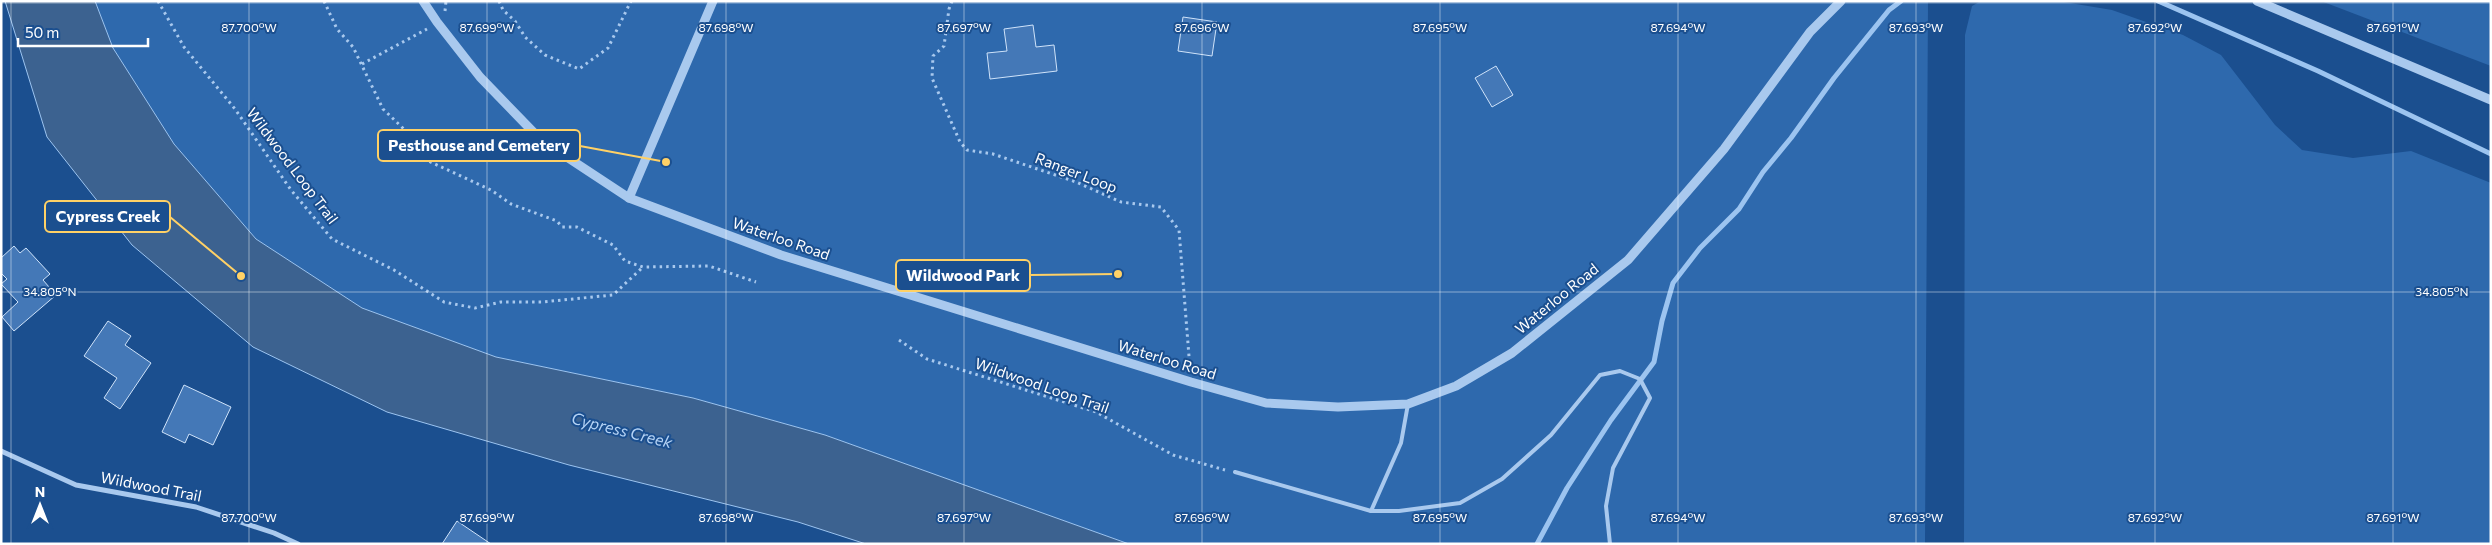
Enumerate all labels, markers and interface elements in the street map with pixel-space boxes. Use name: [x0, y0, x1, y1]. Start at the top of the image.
scale bar: [18, 15, 148, 47]
text: 87.700°W: [221, 20, 277, 34]
text: 87.699°W: [460, 20, 514, 34]
text: 87.698°W: [699, 20, 753, 34]
text: 87.697°W: [937, 20, 991, 34]
text: 87.696°W: [1175, 20, 1229, 34]
text: 87.695°W: [1413, 20, 1467, 34]
text: 87.694°W: [1651, 20, 1705, 34]
text: 87.693°W: [1889, 20, 1943, 34]
text: 87.692°W: [2128, 20, 2182, 34]
text: 87.691°W: [2367, 20, 2419, 34]
text: 50 m: [25, 23, 59, 41]
street label: Wildwood Loop Trail: [243, 104, 342, 227]
callout: Pesthouse and Cemetery: [378, 130, 580, 161]
text: Pesthouse and Cemetery: [388, 135, 570, 154]
street label: Ranger Loop: [1033, 148, 1120, 196]
callout: Cypress Creek: [45, 201, 170, 232]
text: Cypress Creek: [56, 206, 161, 225]
street label: Waterloo Road: [730, 213, 832, 263]
street label: Waterloo Road: [1511, 259, 1602, 337]
callout: Wildwood Park: [896, 260, 1030, 291]
text: Wildwood Park: [906, 265, 1021, 284]
text: 34.805°N: [23, 284, 77, 298]
text: 34.805°N: [2415, 284, 2469, 298]
street label: Waterloo Road: [1116, 336, 1219, 383]
street label: Wildwood Loop Trail: [973, 354, 1112, 416]
water label: Cypress Creek: [570, 408, 675, 451]
street label: Wildwood Trail: [99, 467, 203, 505]
north arrow: [15, 480, 65, 530]
text: N: [35, 483, 45, 500]
text: 87.700°W: [221, 510, 277, 524]
text: 87.699°W: [460, 510, 514, 524]
text: 87.698°W: [699, 510, 753, 524]
text: 87.697°W: [937, 510, 991, 524]
text: 87.696°W: [1175, 510, 1229, 524]
text: 87.695°W: [1413, 510, 1467, 524]
text: 87.694°W: [1651, 510, 1705, 524]
text: 87.693°W: [1889, 510, 1943, 524]
text: 87.692°W: [2128, 510, 2182, 524]
text: 87.691°W: [2367, 510, 2419, 524]

